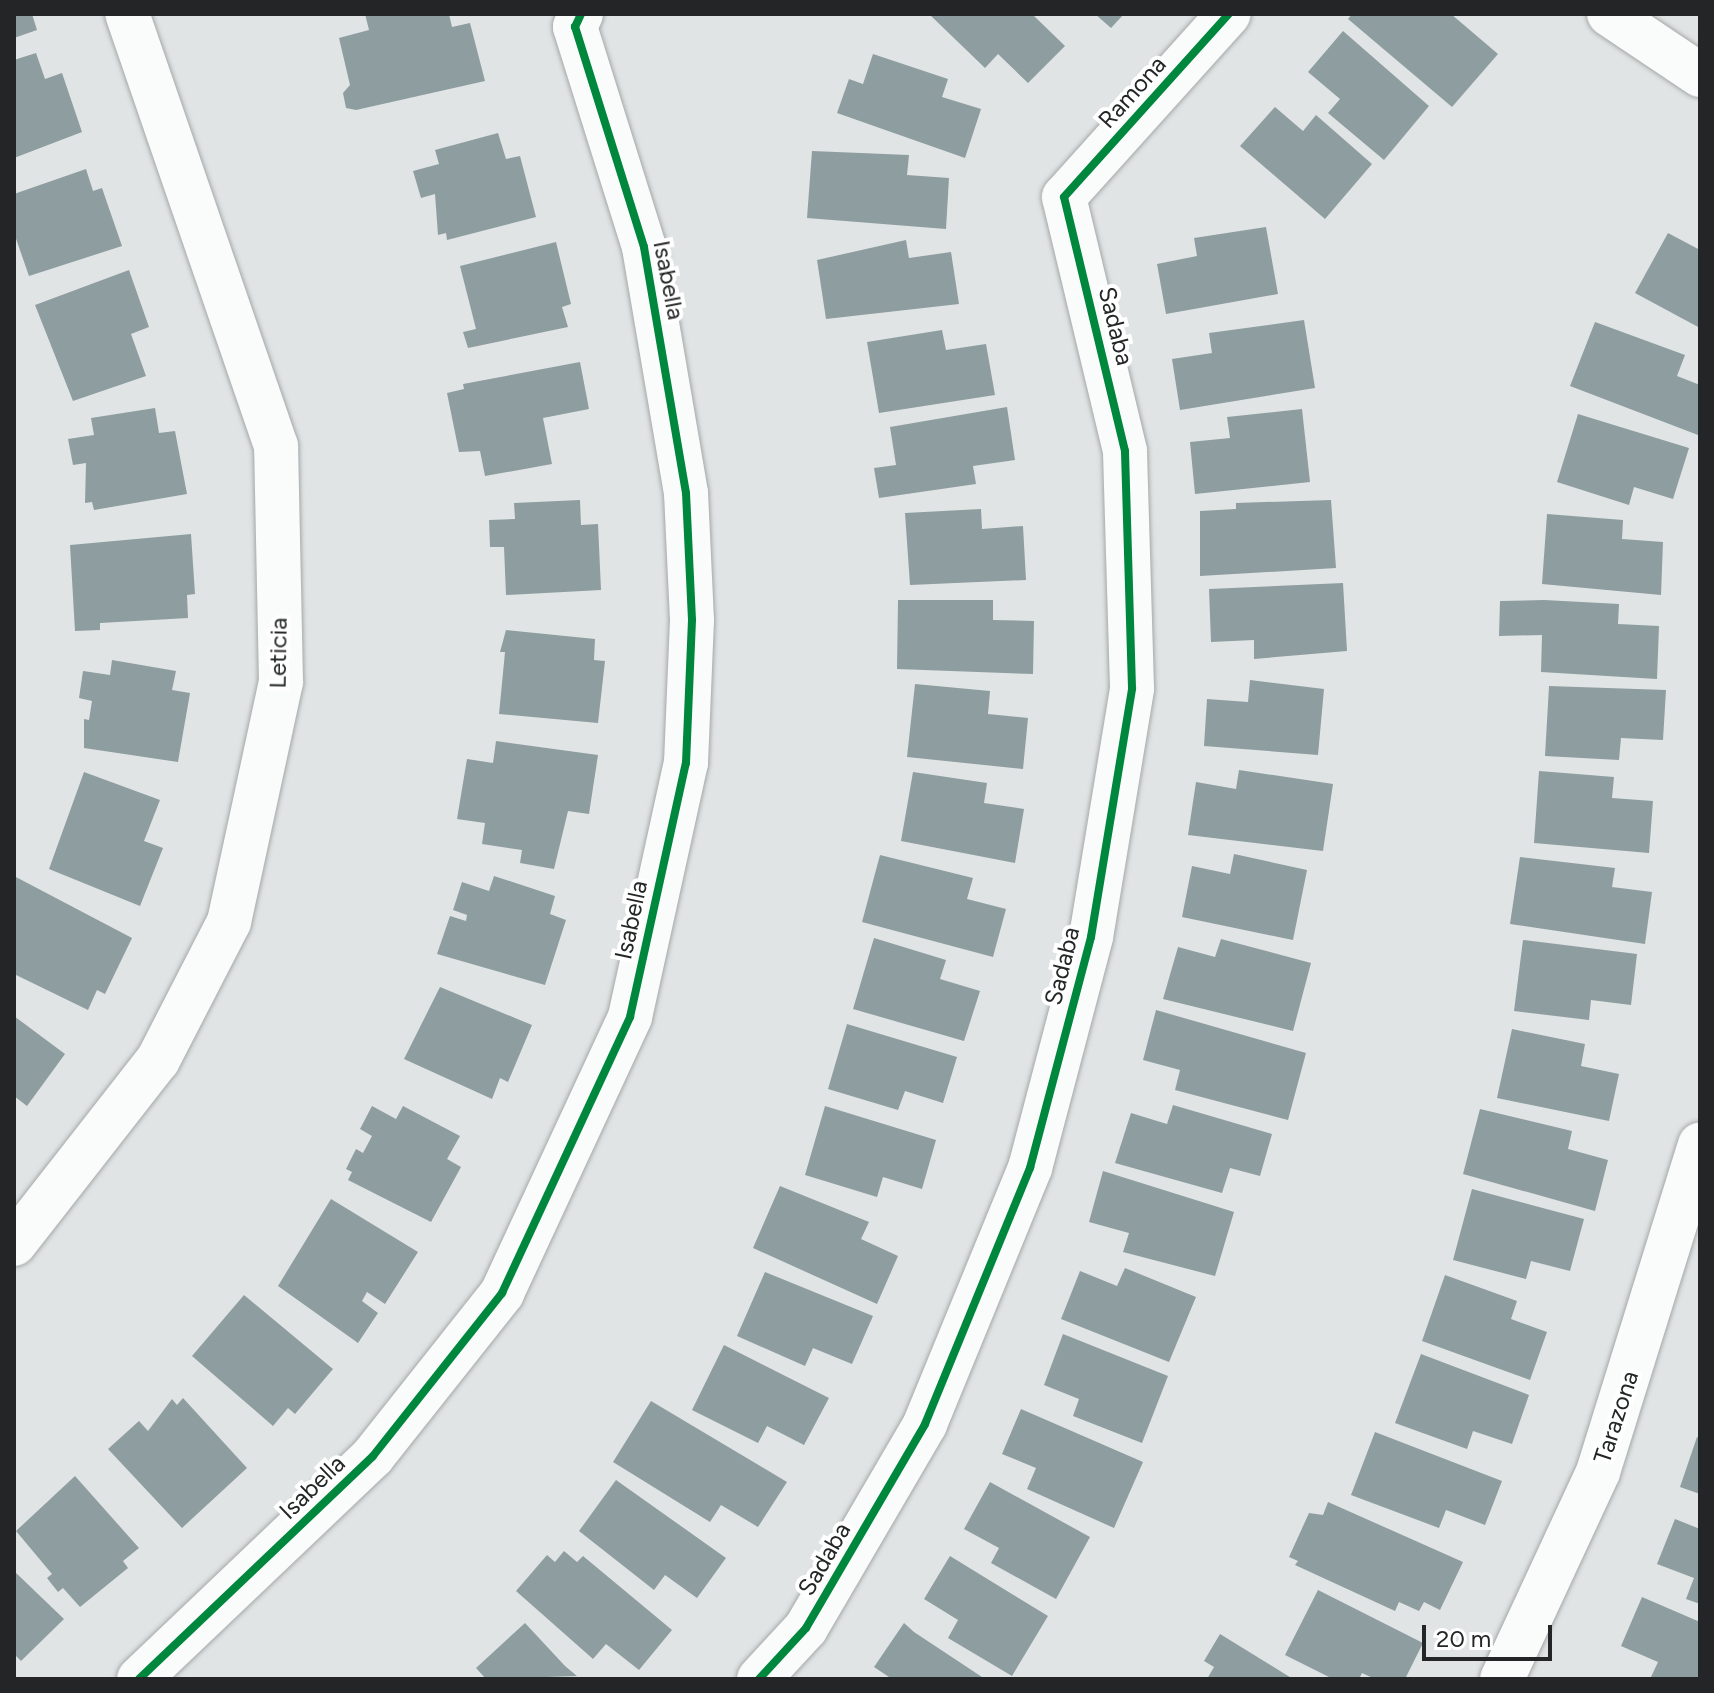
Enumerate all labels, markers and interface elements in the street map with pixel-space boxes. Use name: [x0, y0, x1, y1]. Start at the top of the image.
street label: Ramona: [1092, 50, 1172, 134]
street label: Isabella: [647, 238, 691, 322]
street label: Sadaba: [1092, 284, 1140, 368]
street label: Leticia: [263, 617, 293, 689]
street label: Isabella: [609, 878, 653, 962]
street label: Sadaba: [1038, 924, 1086, 1008]
street label: Tarazona: [1588, 1367, 1644, 1467]
street label: Isabella: [273, 1449, 351, 1525]
street label: Sadaba: [792, 1517, 856, 1601]
scale bar: [1426, 1609, 1556, 1659]
text: 20 m: [1436, 1624, 1491, 1653]

